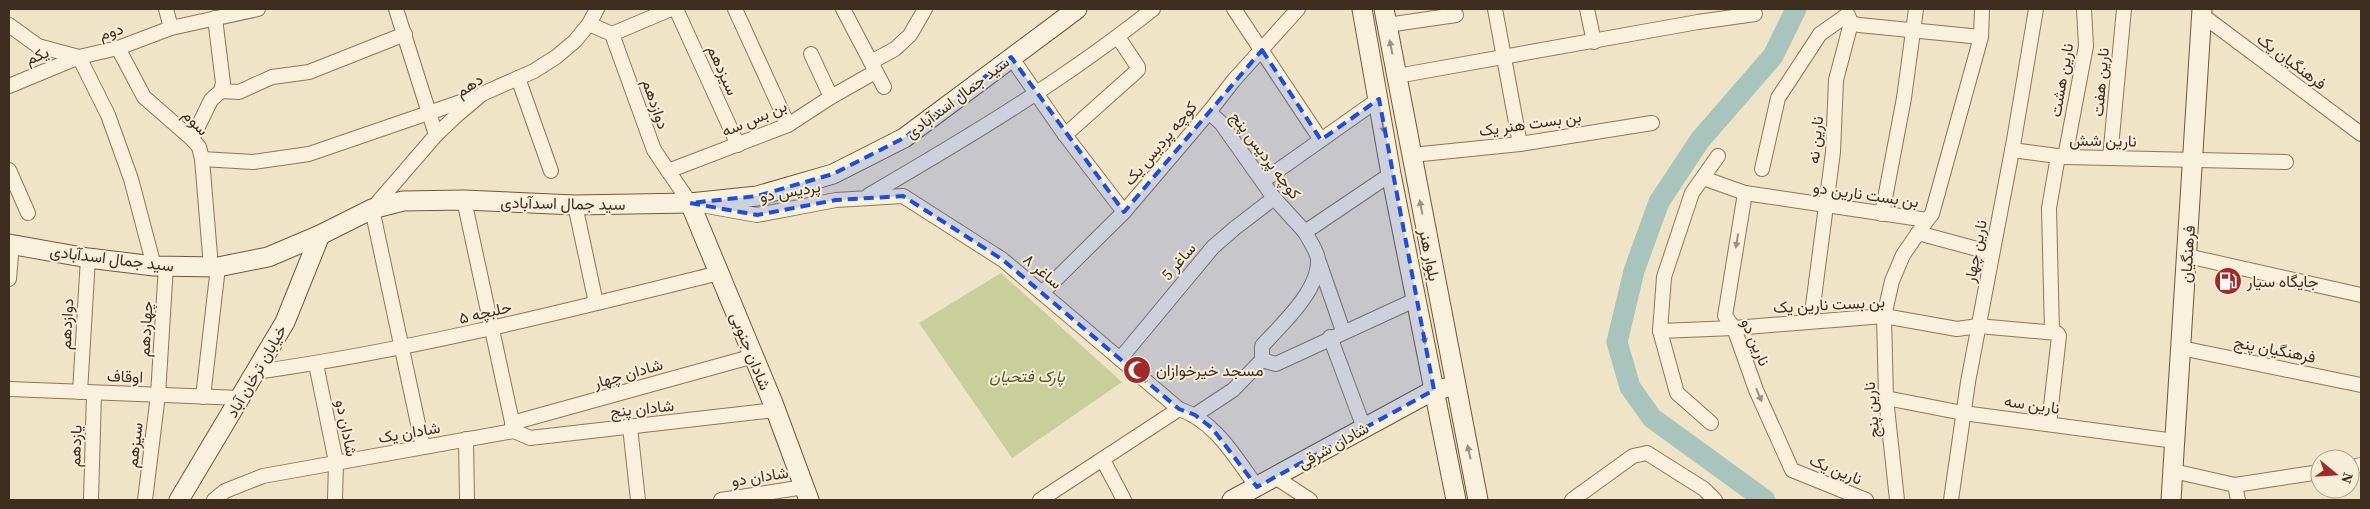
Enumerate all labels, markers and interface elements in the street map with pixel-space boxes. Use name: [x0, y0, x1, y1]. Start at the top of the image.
street label: دوم: [96, 17, 126, 45]
street label: فرهنگیان یک: [2253, 28, 2331, 94]
one-way arrow: [1387, 39, 1395, 55]
street label: یکم: [22, 40, 52, 70]
street label: سیزدهم: [702, 41, 744, 99]
street label: نارین هشت: [2044, 41, 2078, 119]
street label: نارین هفت: [2086, 47, 2114, 117]
street label: سید جمال اسدآبادی: [900, 51, 1014, 143]
street label: دهم: [451, 68, 487, 102]
street label: دوازدهم: [637, 76, 675, 132]
street label: بن بس سه: [718, 94, 790, 142]
street label: کوچه پردیس یک: [1118, 96, 1203, 190]
street label: سوم: [178, 104, 214, 140]
street label: بن بست هنر یک: [1477, 105, 1583, 141]
street label: کوچه پردیس پنج: [1225, 106, 1306, 204]
street label: نارین نه: [1802, 115, 1828, 165]
one-way arrow: [1380, 118, 1388, 134]
street label: نارین شش: [2069, 128, 2137, 152]
street label: پردیس دو: [758, 175, 822, 208]
street label: بن بست نارین دو: [1812, 176, 1920, 212]
street label: سید جمال اسدآبادی: [500, 191, 626, 215]
one-way arrow: [1417, 199, 1425, 215]
street label: نارین چهار: [1958, 218, 1993, 285]
street label: فرهنگیان: [2174, 224, 2200, 284]
street label: بلوار هنر: [1414, 226, 1446, 283]
one-way arrow: [1733, 233, 1741, 249]
street label: ساغر 5: [1156, 238, 1200, 284]
street label: سید جمال اسدآبادی: [49, 239, 175, 277]
street label: ساغر ٨: [1019, 248, 1067, 294]
fuel station icon: جایگاه سیار: [2213, 266, 2243, 296]
place label: جایگاه سیار: [2246, 270, 2319, 292]
street label: بن بست نارین یک: [1773, 290, 1885, 318]
street label: حلبچه ۵: [456, 295, 514, 330]
street label: دوازدهم: [54, 298, 78, 350]
street label: چهاردهم: [133, 300, 158, 358]
street label: شادان جنوبی: [725, 309, 777, 393]
street label: نارین دو: [1736, 315, 1776, 369]
street label: خیابان ترخان آباد: [221, 320, 292, 421]
one-way arrow: [1420, 329, 1428, 345]
street label: فرهنگیان پنج: [2232, 330, 2318, 369]
street label: شادان چهار: [590, 353, 665, 395]
mosque icon: مسجد خیرخوازان: [1122, 355, 1152, 385]
place label: مسجد خیرخوازان: [1156, 359, 1264, 381]
street label: اوقاف: [107, 364, 143, 388]
park label: پارک فتحیان: [989, 365, 1066, 388]
street label: نارین پنج: [1858, 381, 1885, 439]
one-way arrow: [1755, 388, 1763, 402]
street label: نارین سه: [2003, 389, 2061, 419]
street label: شادان پنج: [609, 394, 675, 423]
street label: شادان دو: [331, 398, 363, 458]
street label: شادان یک: [376, 416, 442, 448]
street label: شادان شرقی: [1293, 416, 1373, 474]
street label: سیزهم: [120, 421, 148, 469]
street label: یازدهم: [63, 424, 87, 468]
one-way arrow: [1465, 445, 1473, 460]
street label: نارین یک: [1806, 448, 1866, 490]
north arrow: [2310, 449, 2360, 499]
street label: شادان دو: [730, 461, 790, 491]
text: N: [2336, 470, 2358, 486]

